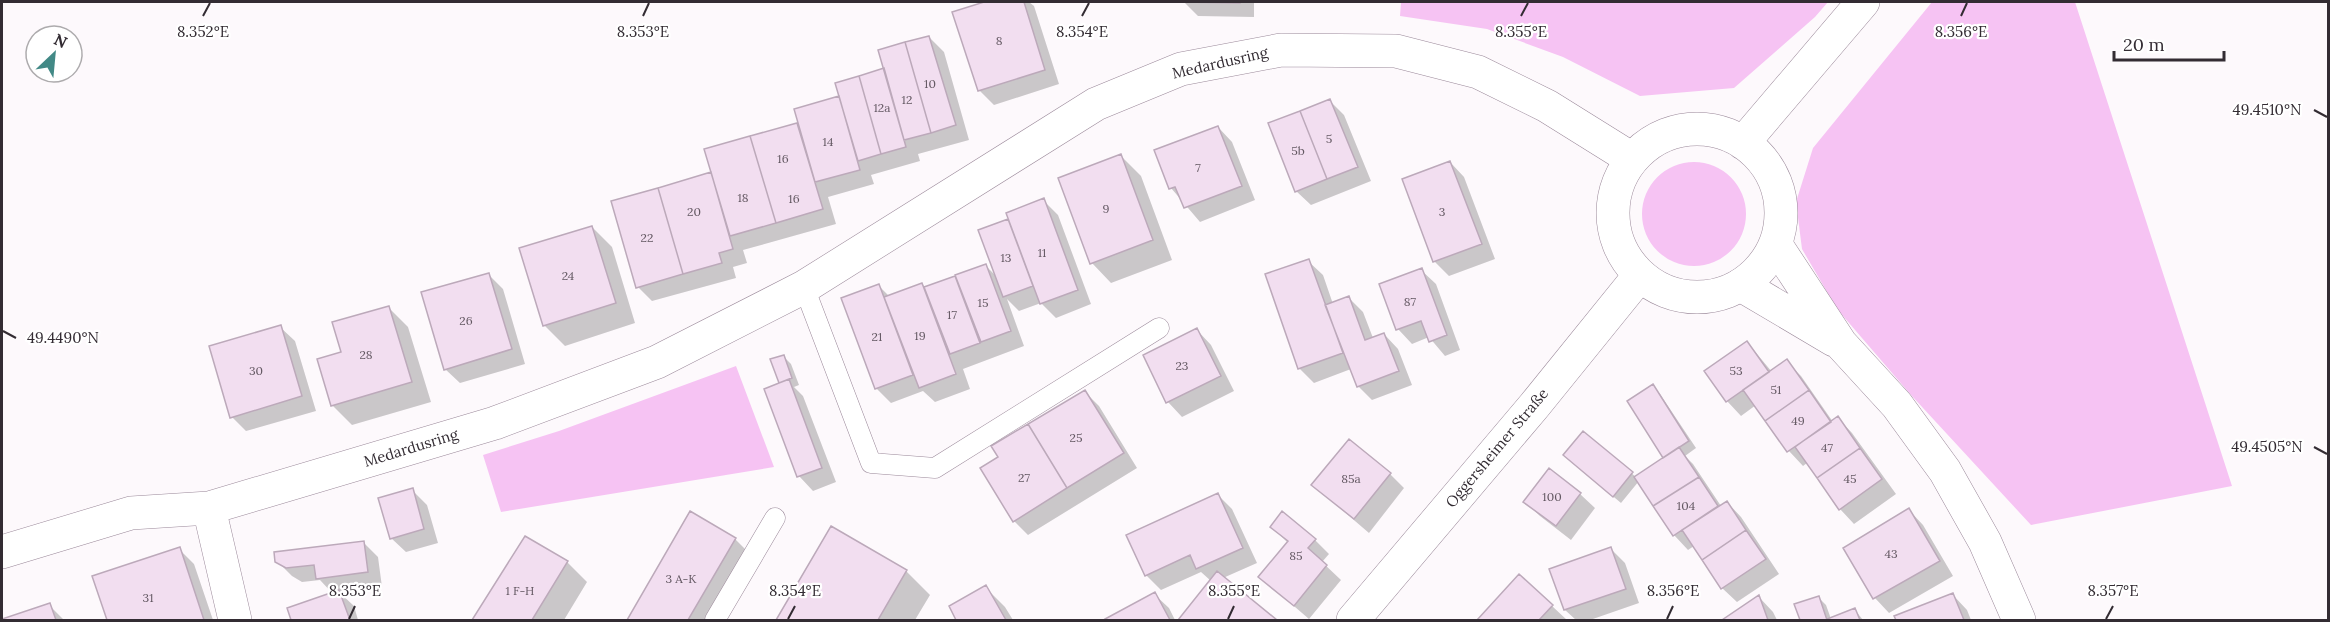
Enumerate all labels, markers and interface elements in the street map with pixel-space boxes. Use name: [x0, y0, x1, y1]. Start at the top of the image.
text: 8.352°E: [177, 22, 229, 41]
text: 8.353°E: [617, 22, 669, 41]
text: 8.354°E: [1056, 22, 1108, 41]
text: 8.355°E: [1495, 22, 1547, 41]
text: 8.356°E: [1935, 22, 1987, 41]
north arrow: [24, 24, 84, 84]
scale bar: [2114, 24, 2224, 62]
text: N: [51, 29, 71, 52]
house number: 8: [996, 33, 1003, 48]
text: 20 m: [2123, 33, 2165, 56]
street label: Medardusring: [1170, 42, 1270, 83]
house number: 10: [924, 76, 936, 91]
house number: 12: [902, 92, 912, 107]
house number: 12a: [873, 100, 891, 115]
text: 49.4510°N: [2233, 100, 2301, 119]
house number: 5: [1326, 131, 1332, 146]
house number: 14: [823, 134, 834, 149]
house number: 5b: [1291, 143, 1305, 158]
house number: 16: [777, 151, 789, 166]
house number: 7: [1195, 160, 1201, 175]
house number: 18: [737, 190, 749, 205]
house number: 16: [788, 191, 800, 206]
house number: 9: [1103, 201, 1110, 216]
house number: 20: [687, 204, 701, 219]
house number: 3: [1439, 204, 1446, 219]
house number: 22: [641, 230, 653, 245]
house number: 11: [1038, 245, 1046, 260]
house number: 13: [1000, 250, 1012, 265]
house number: 24: [562, 268, 575, 283]
house number: 87: [1404, 294, 1417, 309]
house number: 15: [978, 295, 988, 310]
house number: 17: [947, 307, 957, 322]
house number: 26: [459, 313, 473, 328]
text: 49.4490°N: [27, 328, 99, 347]
house number: 19: [914, 328, 926, 343]
house number: 21: [872, 329, 882, 344]
house number: 28: [359, 347, 373, 362]
house number: 23: [1176, 358, 1189, 373]
house number: 30: [249, 363, 263, 378]
house number: 53: [1729, 363, 1743, 378]
house number: 51: [1771, 382, 1781, 397]
street label: Oggersheimer Straße: [1441, 384, 1552, 511]
house number: 49: [1791, 413, 1805, 428]
street label: Medardusring: [361, 424, 461, 471]
house number: 25: [1070, 430, 1082, 445]
text: 49.4505°N: [2231, 437, 2303, 456]
house number: 47: [1821, 440, 1833, 455]
house number: 27: [1018, 470, 1030, 485]
house number: 85a: [1341, 471, 1361, 486]
house number: 45: [1843, 471, 1857, 486]
house number: 100: [1542, 489, 1562, 504]
house number: 104: [1677, 498, 1696, 513]
house number: 43: [1884, 546, 1898, 561]
house number: 85: [1289, 548, 1303, 563]
house number: 3 A-K: [666, 571, 697, 586]
text: 8.353°E: [329, 581, 381, 600]
text: 8.354°E: [769, 581, 821, 600]
text: 8.355°E: [1208, 581, 1260, 600]
text: 8.356°E: [1647, 581, 1699, 600]
text: 8.357°E: [2088, 581, 2138, 600]
house number: 1 F-H: [506, 583, 534, 598]
house number: 31: [142, 590, 154, 605]

